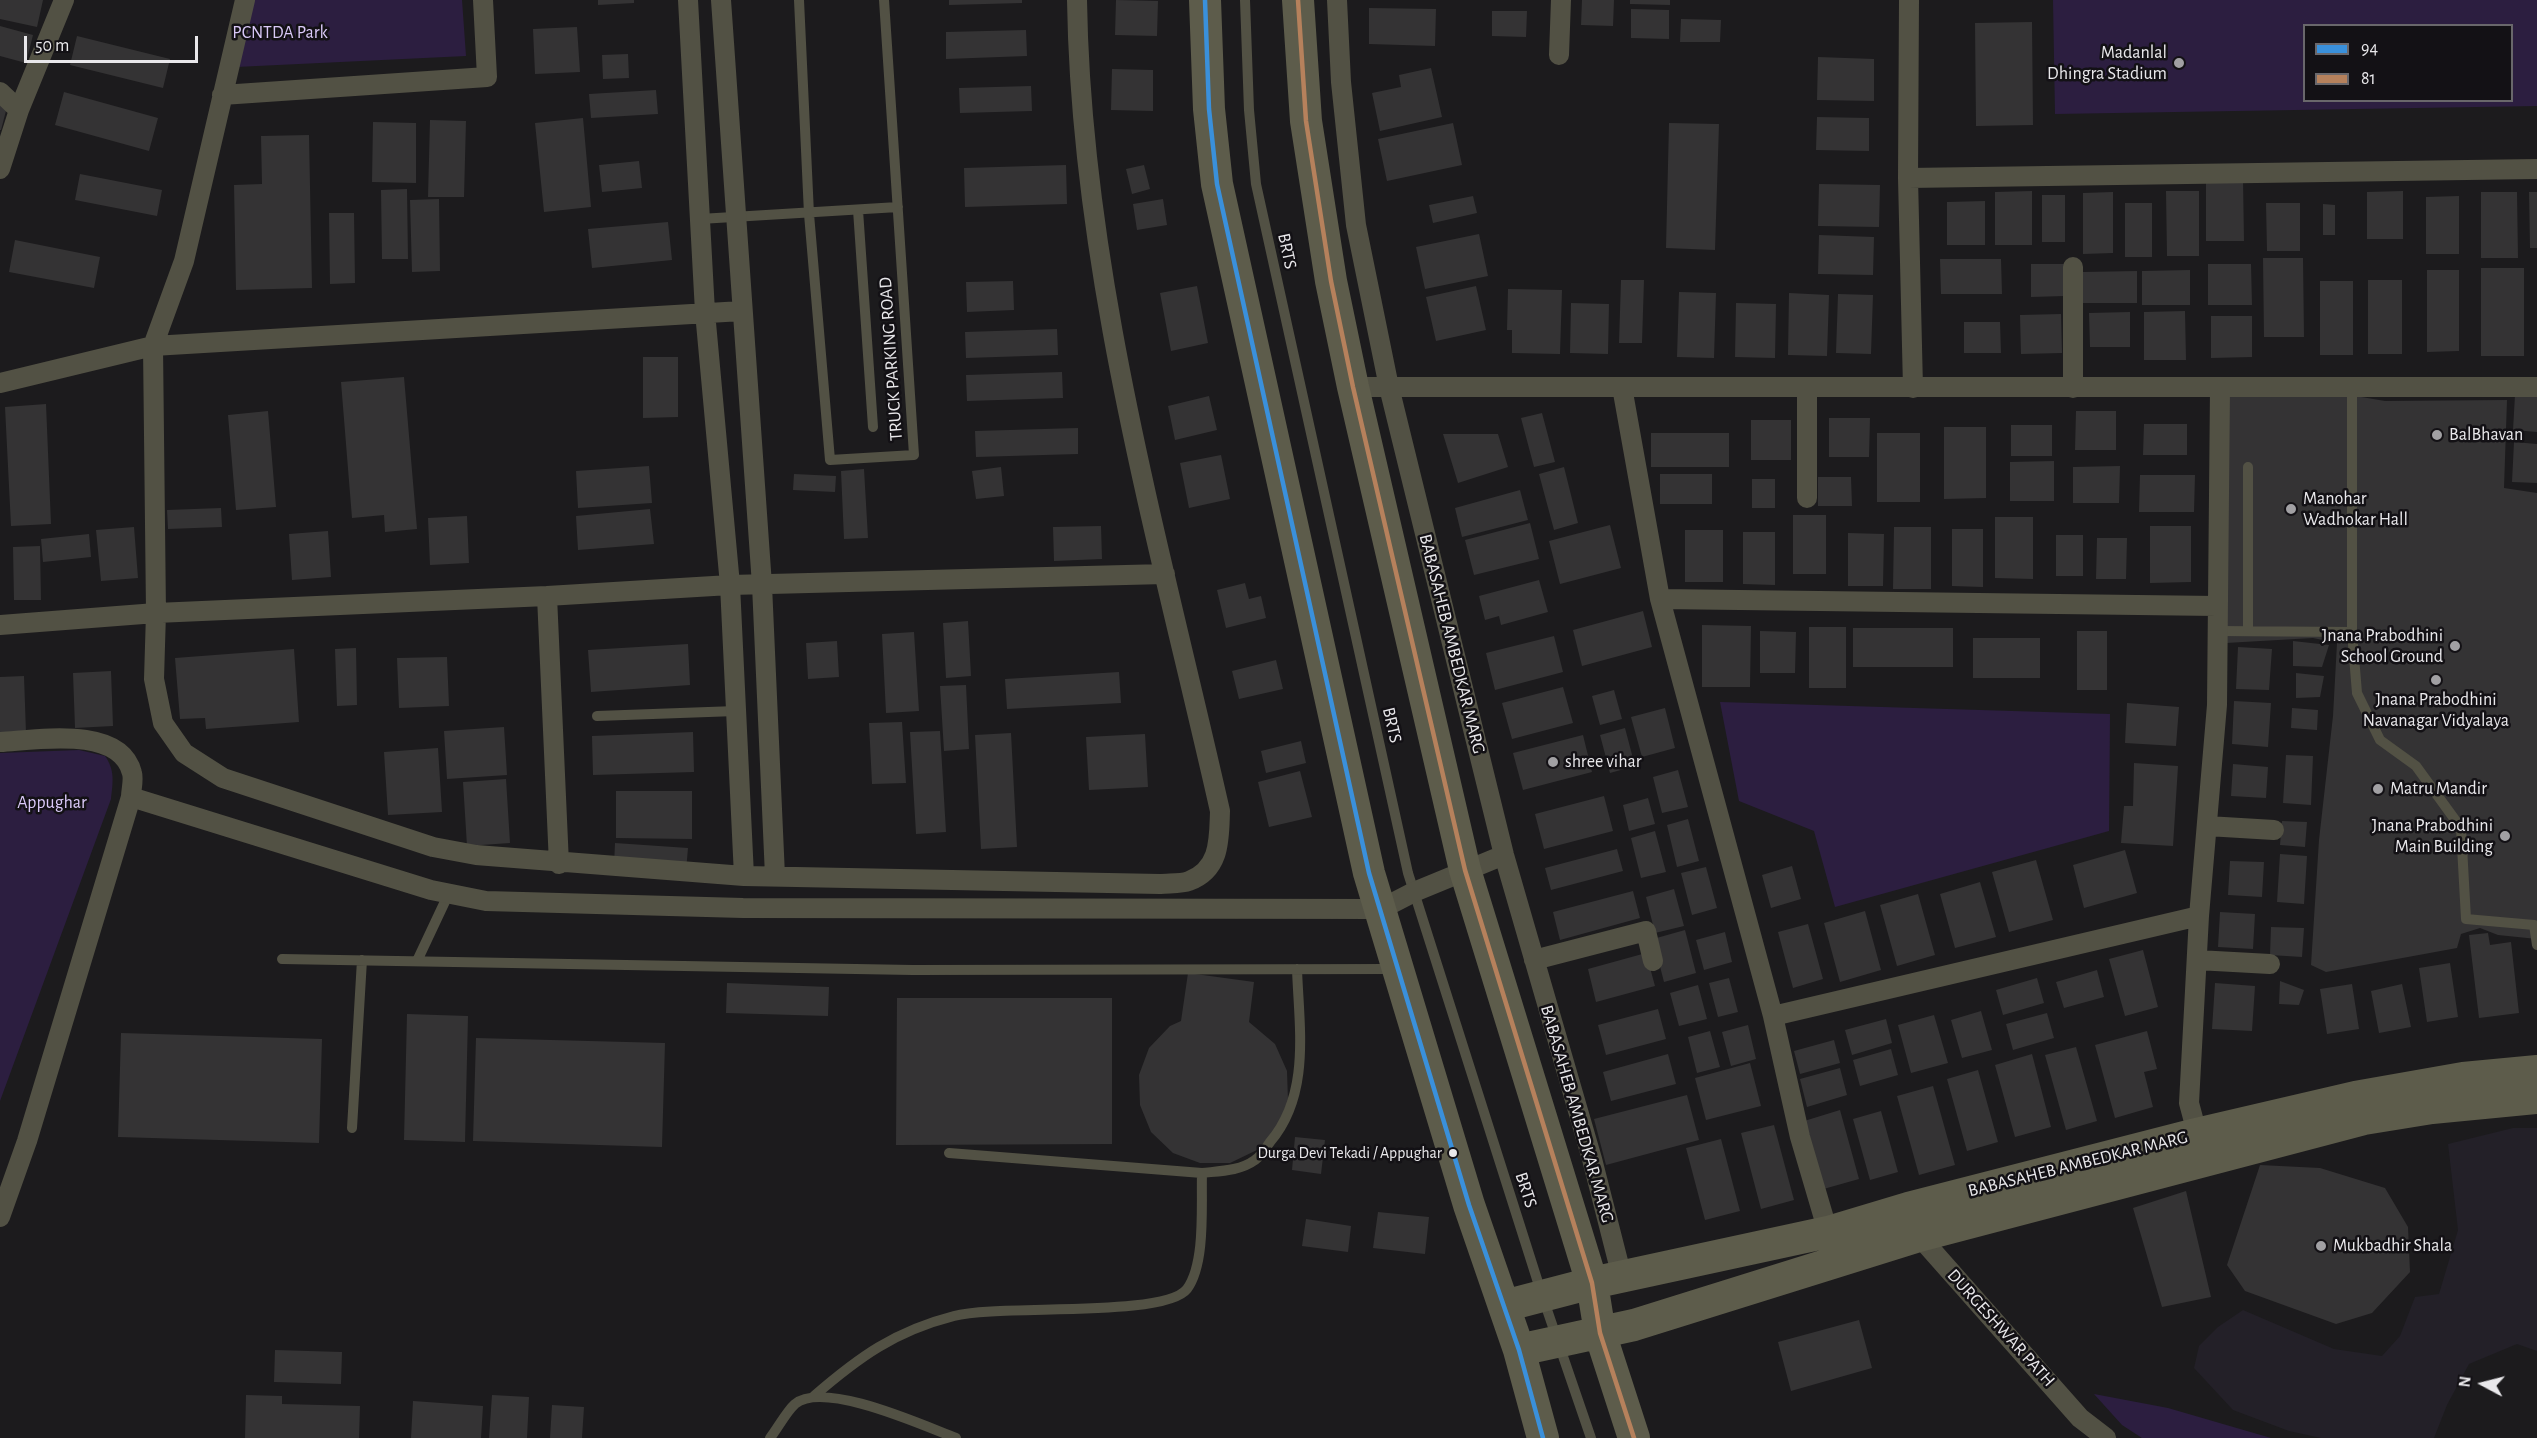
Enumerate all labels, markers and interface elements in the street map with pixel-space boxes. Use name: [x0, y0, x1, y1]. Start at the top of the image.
park label: PCNTDA Park: [232, 22, 328, 44]
scale bar: [27, 24, 201, 62]
legend: [2303, 24, 2513, 102]
text: 50 m: [35, 37, 69, 55]
text: 94: [2361, 40, 2378, 58]
place label: Madanlal Dhingra Stadium: [2047, 42, 2167, 84]
marker: Madanlal Dhingra Stadium: [2172, 56, 2186, 70]
text: 81: [2361, 70, 2376, 88]
street label: BRTS: [1273, 231, 1301, 271]
street label: TRUCK PARKING ROAD: [874, 276, 908, 442]
place label: BalBhavan: [2449, 424, 2523, 446]
marker: BalBhavan: [2430, 428, 2444, 442]
place label: Manohar Wadhokar Hall: [2303, 488, 2408, 530]
marker: Manohar Wadhokar Hall: [2284, 502, 2298, 516]
street label: BABASAHEB AMBEDKAR MARG: [1414, 532, 1490, 756]
place label: Jnana Prabodhini School Ground: [2322, 625, 2443, 668]
marker: Jnana Prabodhini School Ground: [2448, 639, 2462, 653]
marker: Jnana Prabodhini Navanagar Vidyalaya: [2429, 673, 2443, 687]
place label: Jnana Prabodhini Navanagar Vidyalaya: [2363, 689, 2509, 732]
street label: BRTS: [1377, 705, 1407, 745]
place label: shree vihar: [1565, 751, 1641, 773]
marker: shree vihar: [1546, 755, 1560, 769]
place label: Matru Mandir: [2390, 778, 2487, 800]
marker: Matru Mandir: [2371, 782, 2385, 796]
park label: Appughar: [17, 792, 87, 814]
place label: Jnana Prabodhini Main Building: [2372, 815, 2493, 858]
marker: Jnana Prabodhini Main Building: [2498, 829, 2512, 843]
street label: BABASAHEB AMBEDKAR MARG: [1536, 1003, 1618, 1225]
street label: BABASAHEB AMBEDKAR MARG: [1966, 1126, 2190, 1202]
place label: Durga Devi Tekadi / Appughar: [1257, 1143, 1442, 1163]
marker: Durga Devi Tekadi / Appughar: [1447, 1147, 1459, 1159]
street label: BRTS: [1510, 1170, 1542, 1210]
place label: Mukbadhir Shala: [2333, 1235, 2452, 1257]
marker: Mukbadhir Shala: [2314, 1239, 2328, 1253]
street label: DURGESHWAR PATH: [1943, 1265, 2059, 1391]
north arrow: [2453, 1354, 2513, 1414]
text: N: [2457, 1375, 2474, 1388]

